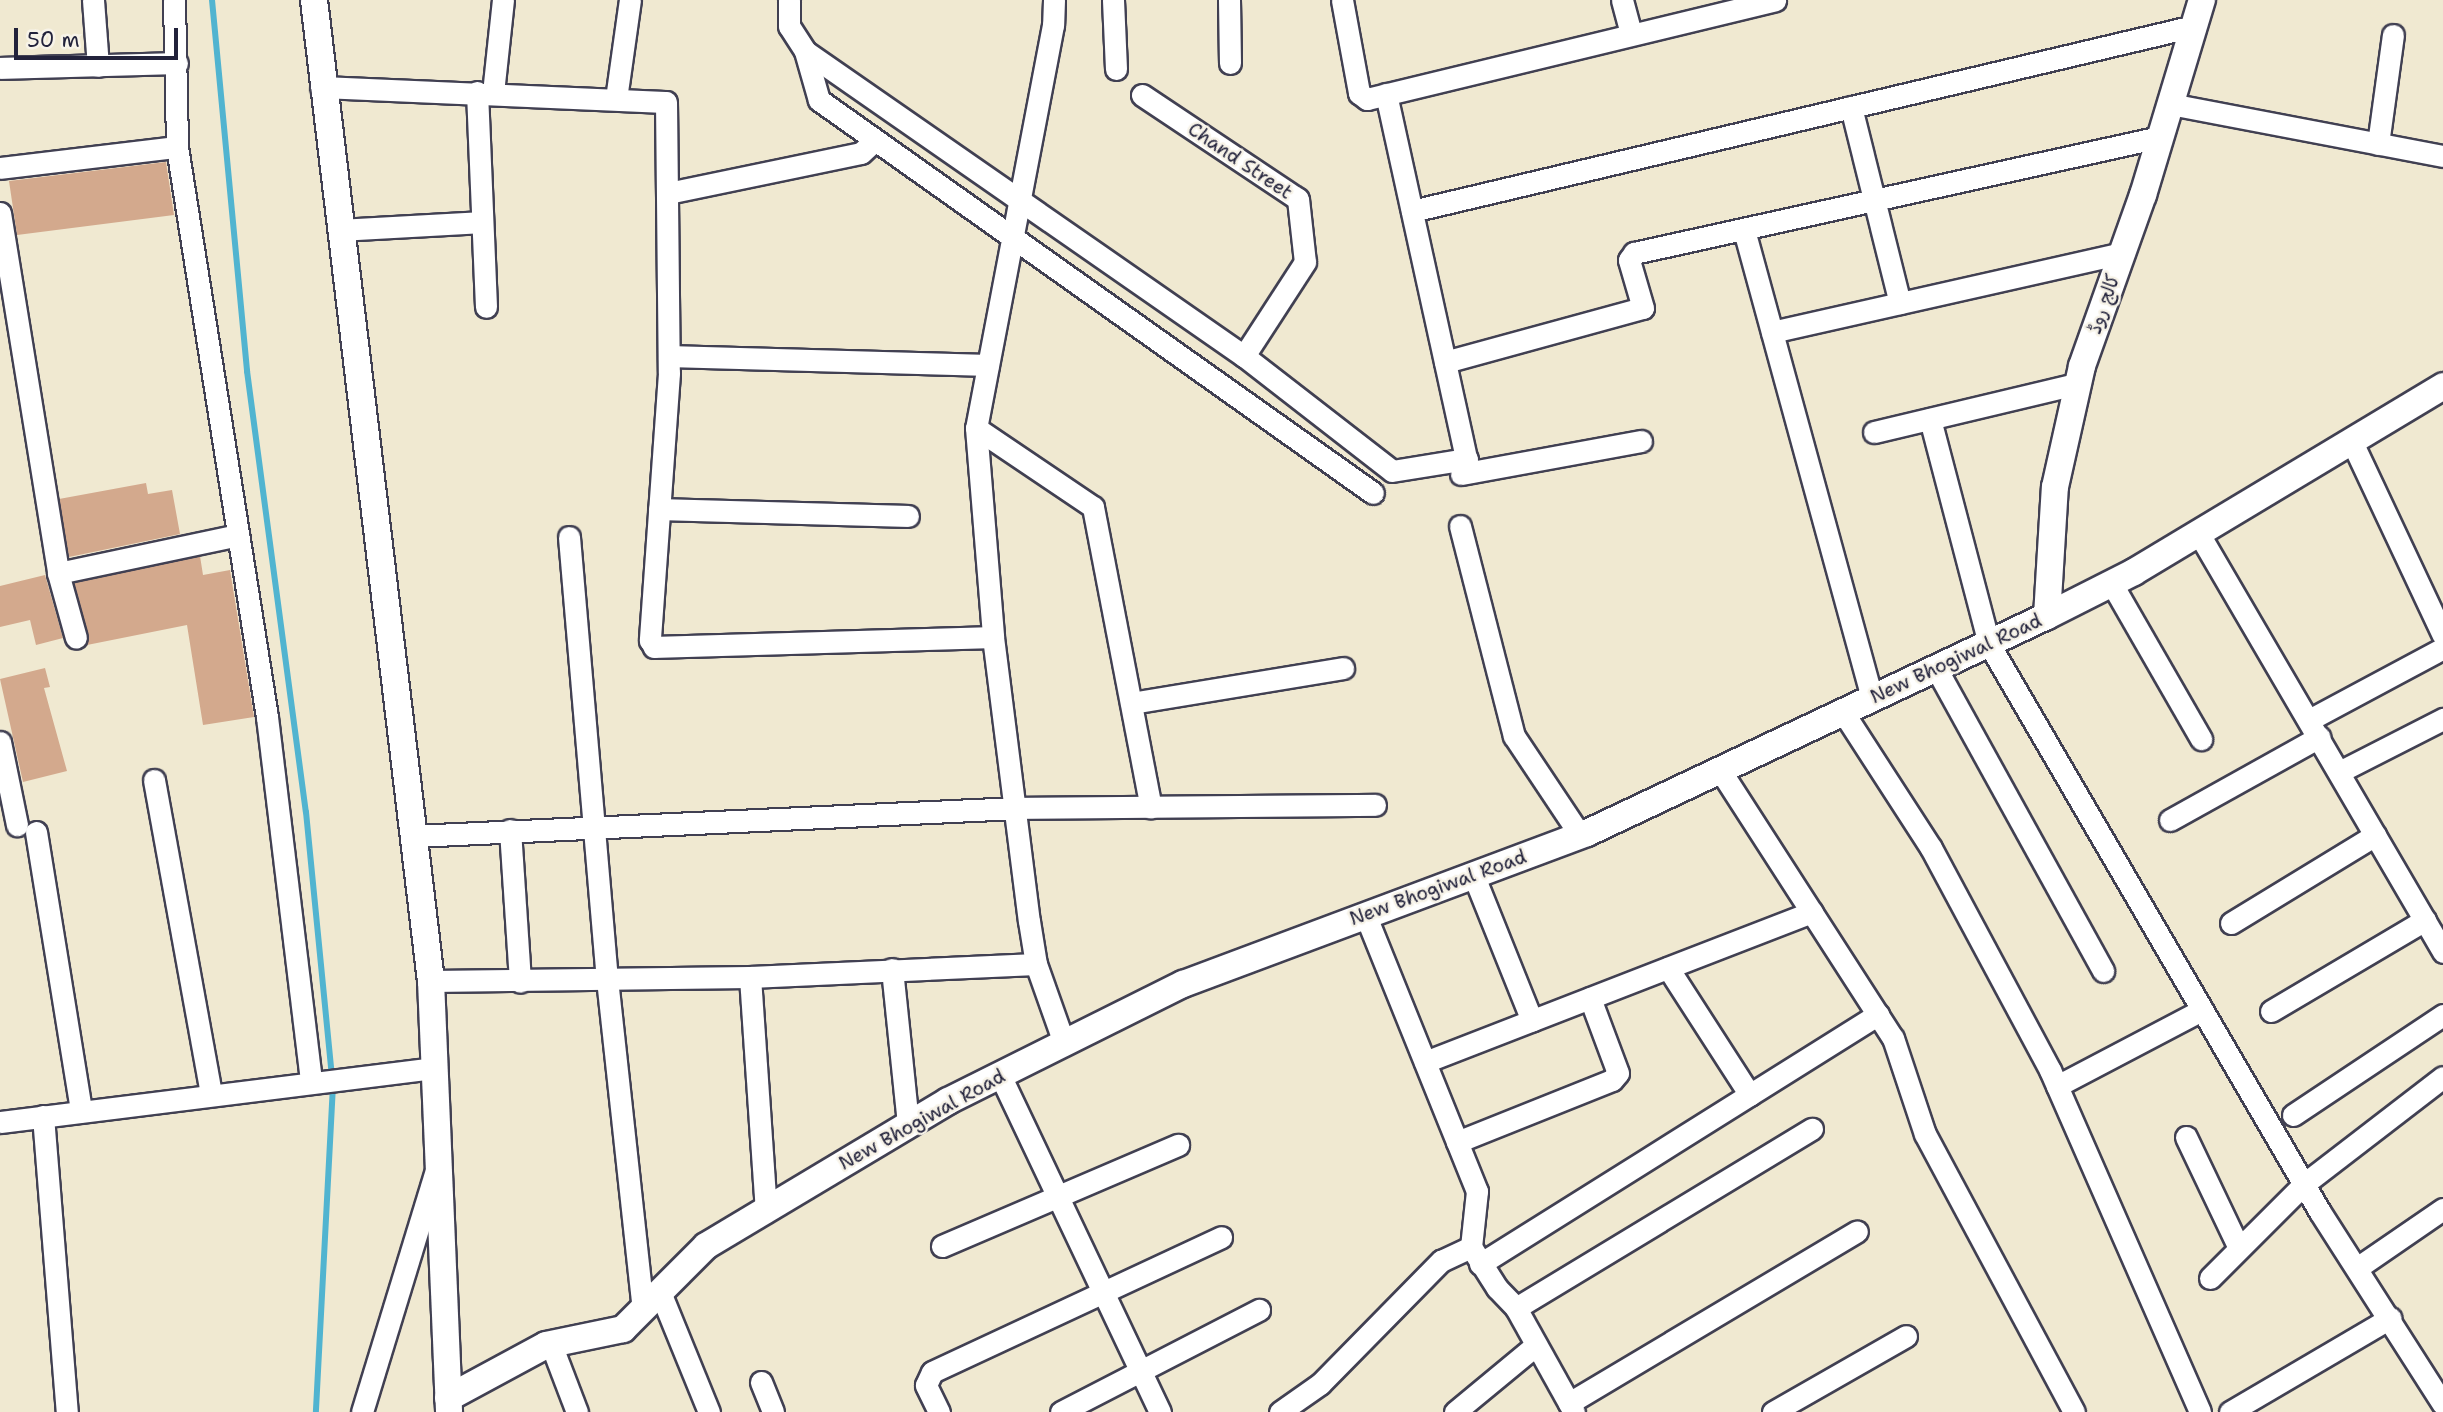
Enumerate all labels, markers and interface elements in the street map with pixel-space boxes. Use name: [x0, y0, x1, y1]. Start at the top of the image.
scale bar: [18, 14, 182, 58]
text: 50 m: [27, 26, 80, 54]
street label: Chand Street: [1184, 118, 1296, 204]
street label: کالج روڈ: [2083, 271, 2125, 337]
street label: New Bhogiwal Road: [1867, 609, 2045, 709]
street label: New Bhogiwal Road: [1346, 845, 1530, 931]
street label: New Bhogiwal Road: [835, 1065, 1009, 1175]

